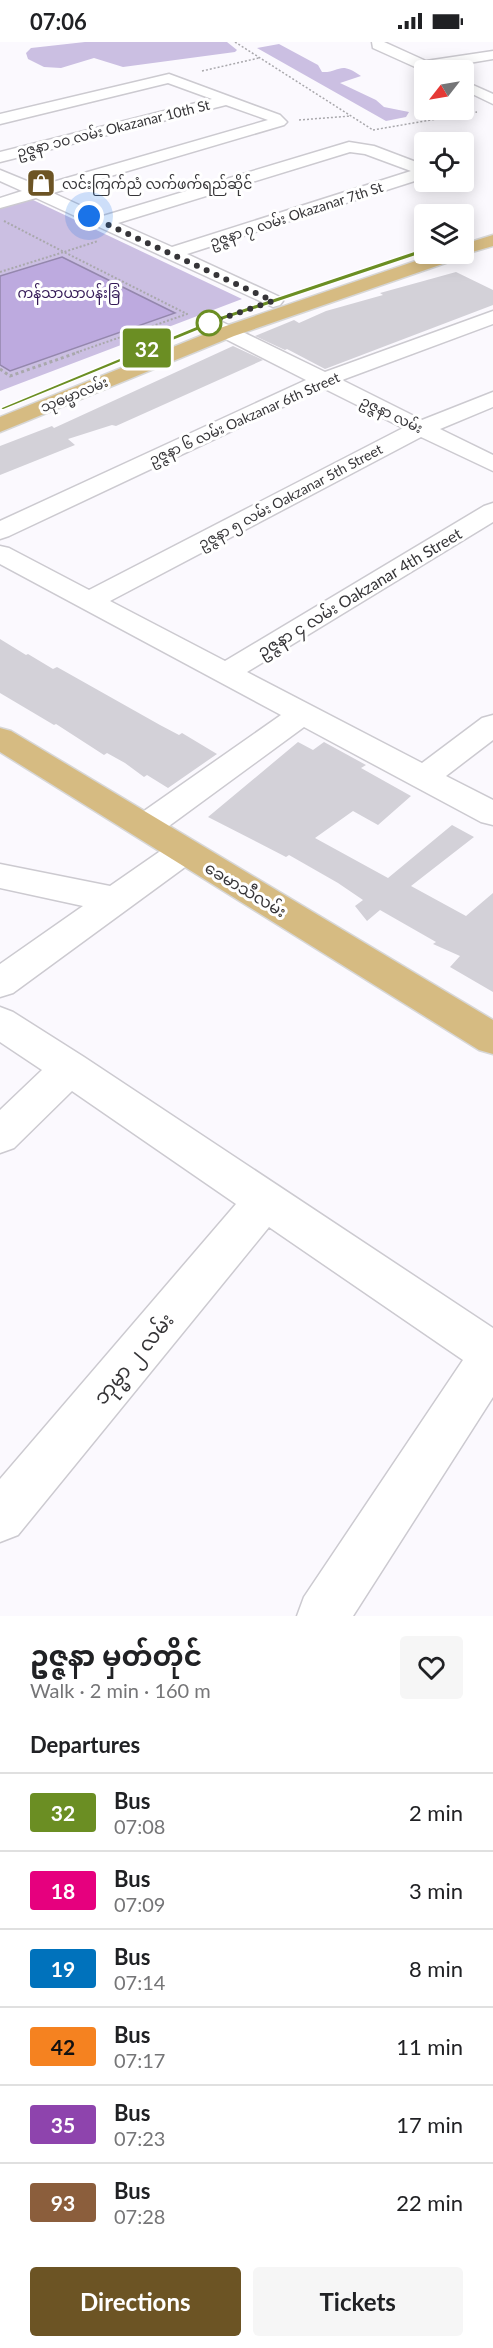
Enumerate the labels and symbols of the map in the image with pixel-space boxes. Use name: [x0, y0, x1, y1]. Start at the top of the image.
north arrow: [414, 60, 474, 120]
street label: ဥဇ္ဇနာ ၁၀ လမ်း Okazanar 10th St: [14, 95, 212, 164]
shop icon: လင်းကြက်ညံ လက်ဖက်ရည်ဆိုင်: [25, 167, 57, 199]
place label: လင်းကြက်ညံ လက်ဖက်ရည်ဆိုင်: [62, 174, 252, 196]
street label: ဥဇ္ဇနာ ၇ လမ်း Okazanar 7th St: [207, 177, 386, 254]
your location: [74, 201, 104, 231]
park label: ကန်သာယာပန်းခြံ: [18, 283, 120, 305]
unlabelled marker: [196, 310, 222, 336]
line badge: 32: [120, 328, 174, 368]
street label: ဥဇ္ဇနာ ၆ လမ်း Oakzanar 6th Street: [146, 367, 344, 472]
street label: သုဓမ္မာလမ်း: [37, 372, 112, 419]
street label: ဥဇ္ဇနာ လမ်း: [356, 391, 426, 440]
street label: ဥဇ္ဇနာ ၅ လမ်း Oakzanar 5th Street: [194, 439, 387, 556]
street label: ဥဇ္ဇနာ ၄ လမ်း Oakzanar 4th Street: [253, 522, 468, 665]
street label: ခေမာသီလမ်း: [202, 857, 290, 921]
street label: ဘုမ္မာ ၂ လမ်း: [87, 1307, 183, 1412]

